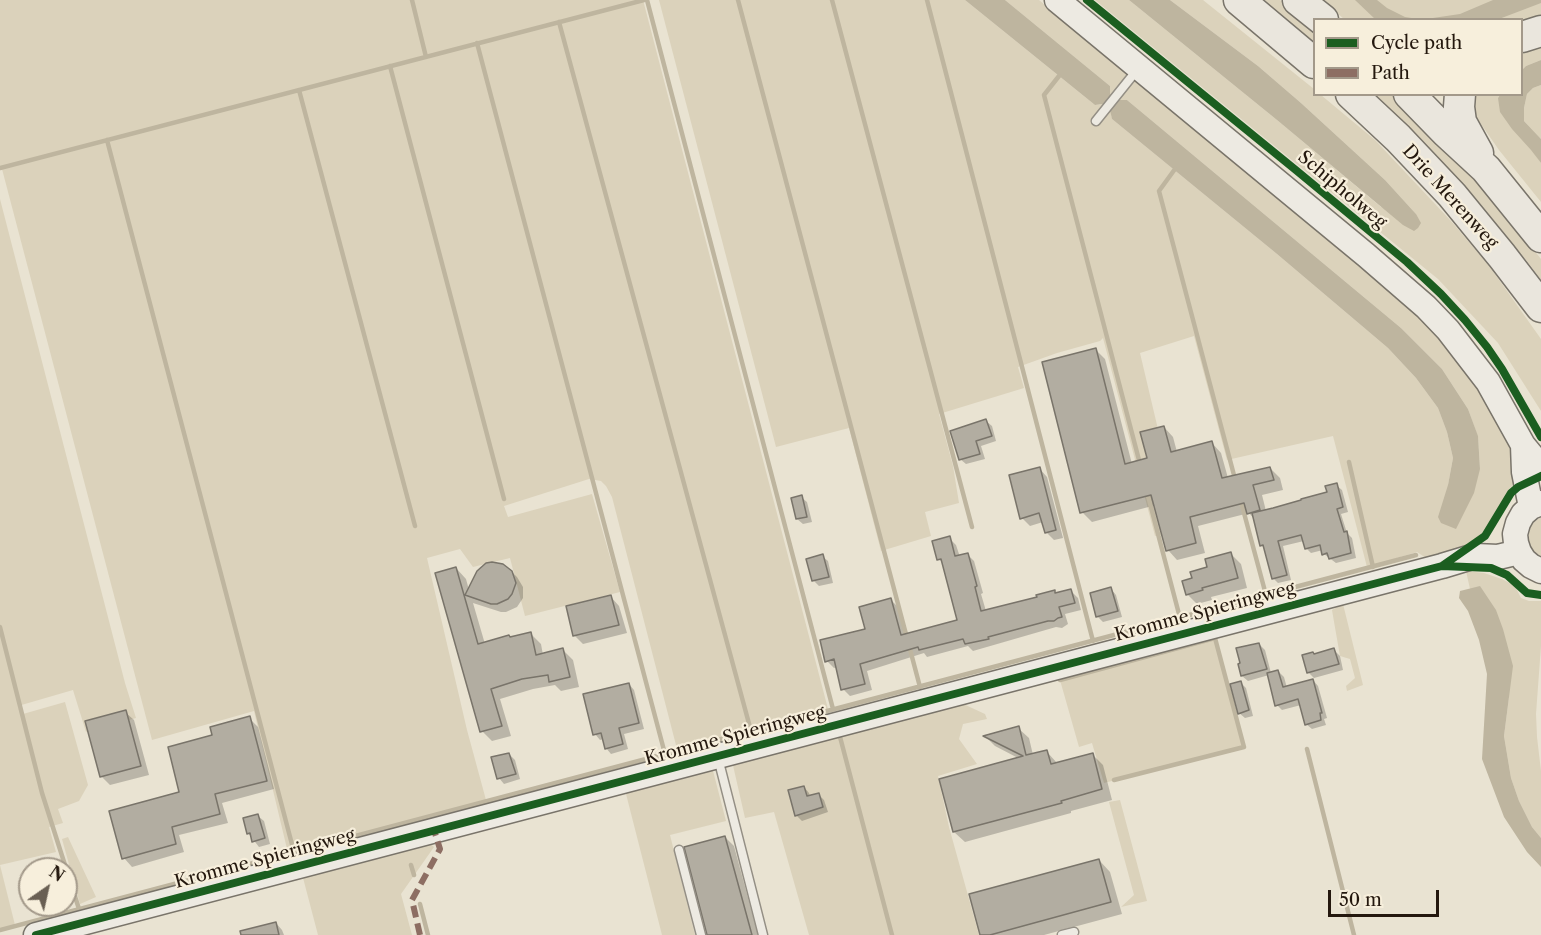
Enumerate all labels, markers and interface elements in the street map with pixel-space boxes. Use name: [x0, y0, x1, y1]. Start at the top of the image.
legend: [1313, 18, 1523, 96]
text: Cycle path: [1371, 32, 1462, 54]
text: Path: [1371, 62, 1410, 84]
street label: Drie Merenweg: [1398, 141, 1502, 253]
street label: Schipholweg: [1293, 147, 1391, 233]
street label: Kromme Spieringweg: [1112, 577, 1298, 647]
street label: Kromme Spieringweg: [642, 701, 828, 771]
street label: Kromme Spieringweg: [172, 824, 358, 894]
north arrow: [18, 857, 78, 917]
text: N: [46, 862, 68, 886]
scale bar: [1331, 878, 1442, 916]
text: 50 m: [1339, 889, 1382, 911]

